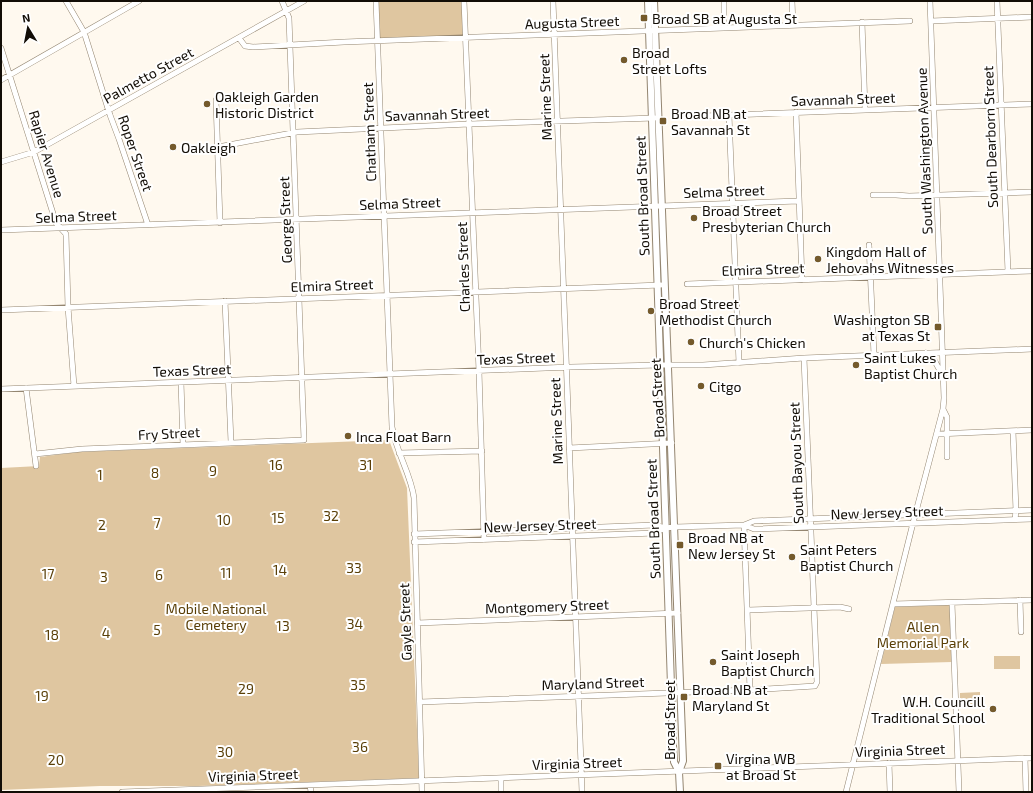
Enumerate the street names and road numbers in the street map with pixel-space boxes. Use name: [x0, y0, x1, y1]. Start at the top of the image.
street label: Augusta Street: [524, 12, 620, 32]
street label: Palmetto Street: [100, 43, 196, 107]
street label: Marine Street: [535, 53, 555, 141]
street label: South Dearborn Street: [979, 66, 1001, 208]
street label: South Washington Avenue: [913, 67, 935, 235]
street label: Chatham Street: [359, 82, 379, 182]
street label: Savannah Street: [790, 89, 896, 109]
street label: Savannah Street: [384, 104, 490, 124]
street label: Rapier Avenue: [26, 108, 68, 200]
street label: Roper Street: [115, 113, 157, 193]
street label: South Broad Street: [631, 136, 653, 256]
street label: George Street: [275, 176, 295, 264]
street label: Selma Street: [683, 181, 765, 201]
street label: Selma Street: [359, 193, 441, 213]
street label: Selma Street: [35, 206, 117, 226]
street label: Charles Street: [453, 222, 473, 312]
street label: Elmira Street: [721, 259, 805, 279]
street label: Elmira Street: [290, 275, 374, 295]
street label: Texas Street: [477, 348, 555, 368]
street label: Broad Street: [646, 358, 668, 438]
street label: Texas Street: [153, 360, 231, 380]
street label: Marine Street: [546, 377, 566, 465]
street label: South Bayou Street: [785, 402, 807, 524]
street label: Fry Street: [138, 423, 200, 443]
street label: South Broad Street: [642, 459, 664, 579]
street label: New Jersey Street: [830, 502, 944, 522]
street label: New Jersey Street: [483, 515, 597, 535]
street label: Gayle Street: [395, 583, 415, 661]
street label: Montgomery Street: [485, 595, 609, 617]
street label: Maryland Street: [541, 673, 645, 693]
street label: Broad Street: [661, 680, 678, 760]
street label: Virginia Street: [855, 740, 945, 760]
street label: Virginia Street: [532, 753, 622, 773]
street label: Virginia Street: [208, 765, 298, 785]

